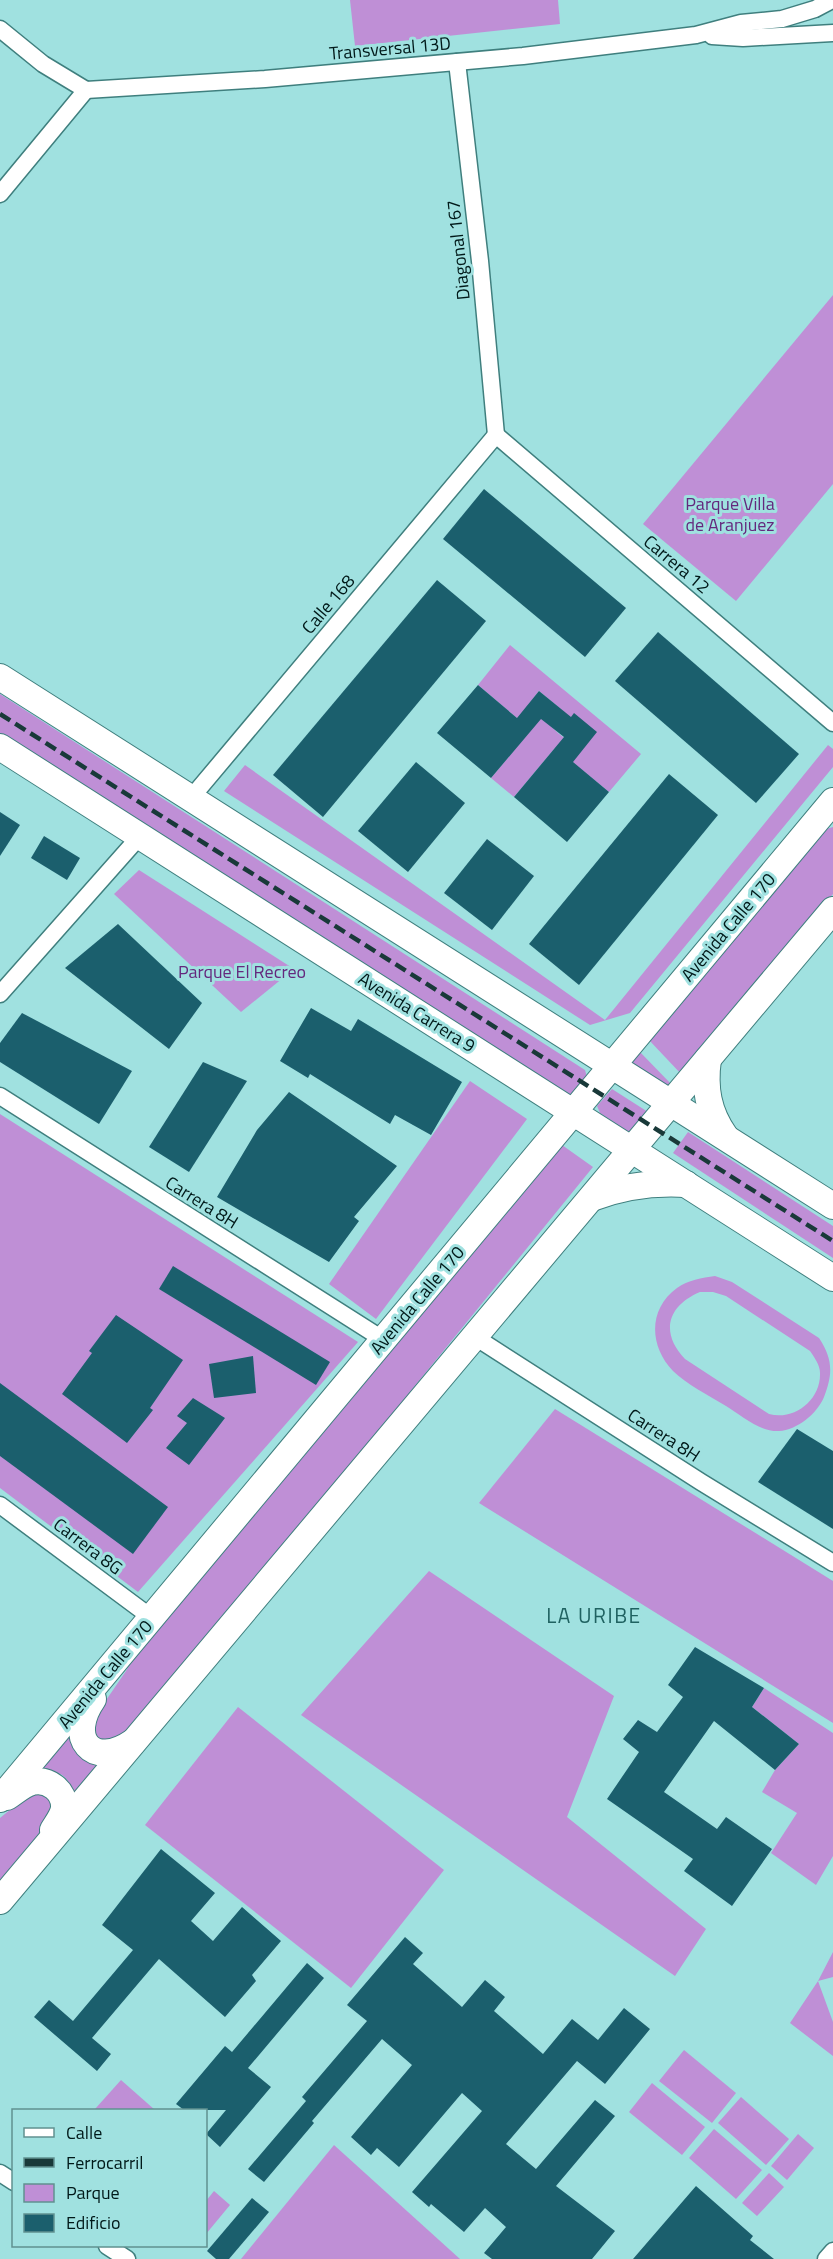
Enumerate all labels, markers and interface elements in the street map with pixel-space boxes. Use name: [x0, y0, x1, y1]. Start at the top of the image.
street label: Transversal 13D: [328, 29, 452, 67]
street label: Diagonal 167: [439, 199, 477, 301]
park label: Parque Villa de Aranjuez: [685, 490, 775, 538]
street label: Carrera 12: [638, 528, 716, 600]
street label: Calle 168: [295, 568, 361, 640]
street label: Avenida Calle 170: [674, 867, 782, 987]
park label: Parque El Recreo: [178, 958, 306, 985]
street label: Avenida Carrera 9: [353, 965, 481, 1059]
street label: Carrera 8H: [160, 1169, 244, 1235]
street label: Avenida Calle 170: [363, 1240, 471, 1360]
street label: Carrera 8H: [622, 1401, 706, 1469]
street label: Carrera 8G: [48, 1511, 128, 1581]
district label: LA URIBE: [546, 1599, 642, 1631]
street label: Avenida Calle 170: [51, 1614, 159, 1734]
legend: [12, 2109, 207, 2247]
text: Calle: [66, 2119, 102, 2146]
text: Ferrocarril: [66, 2149, 143, 2176]
text: Parque: [66, 2179, 120, 2206]
text: Edificio: [66, 2209, 120, 2236]

